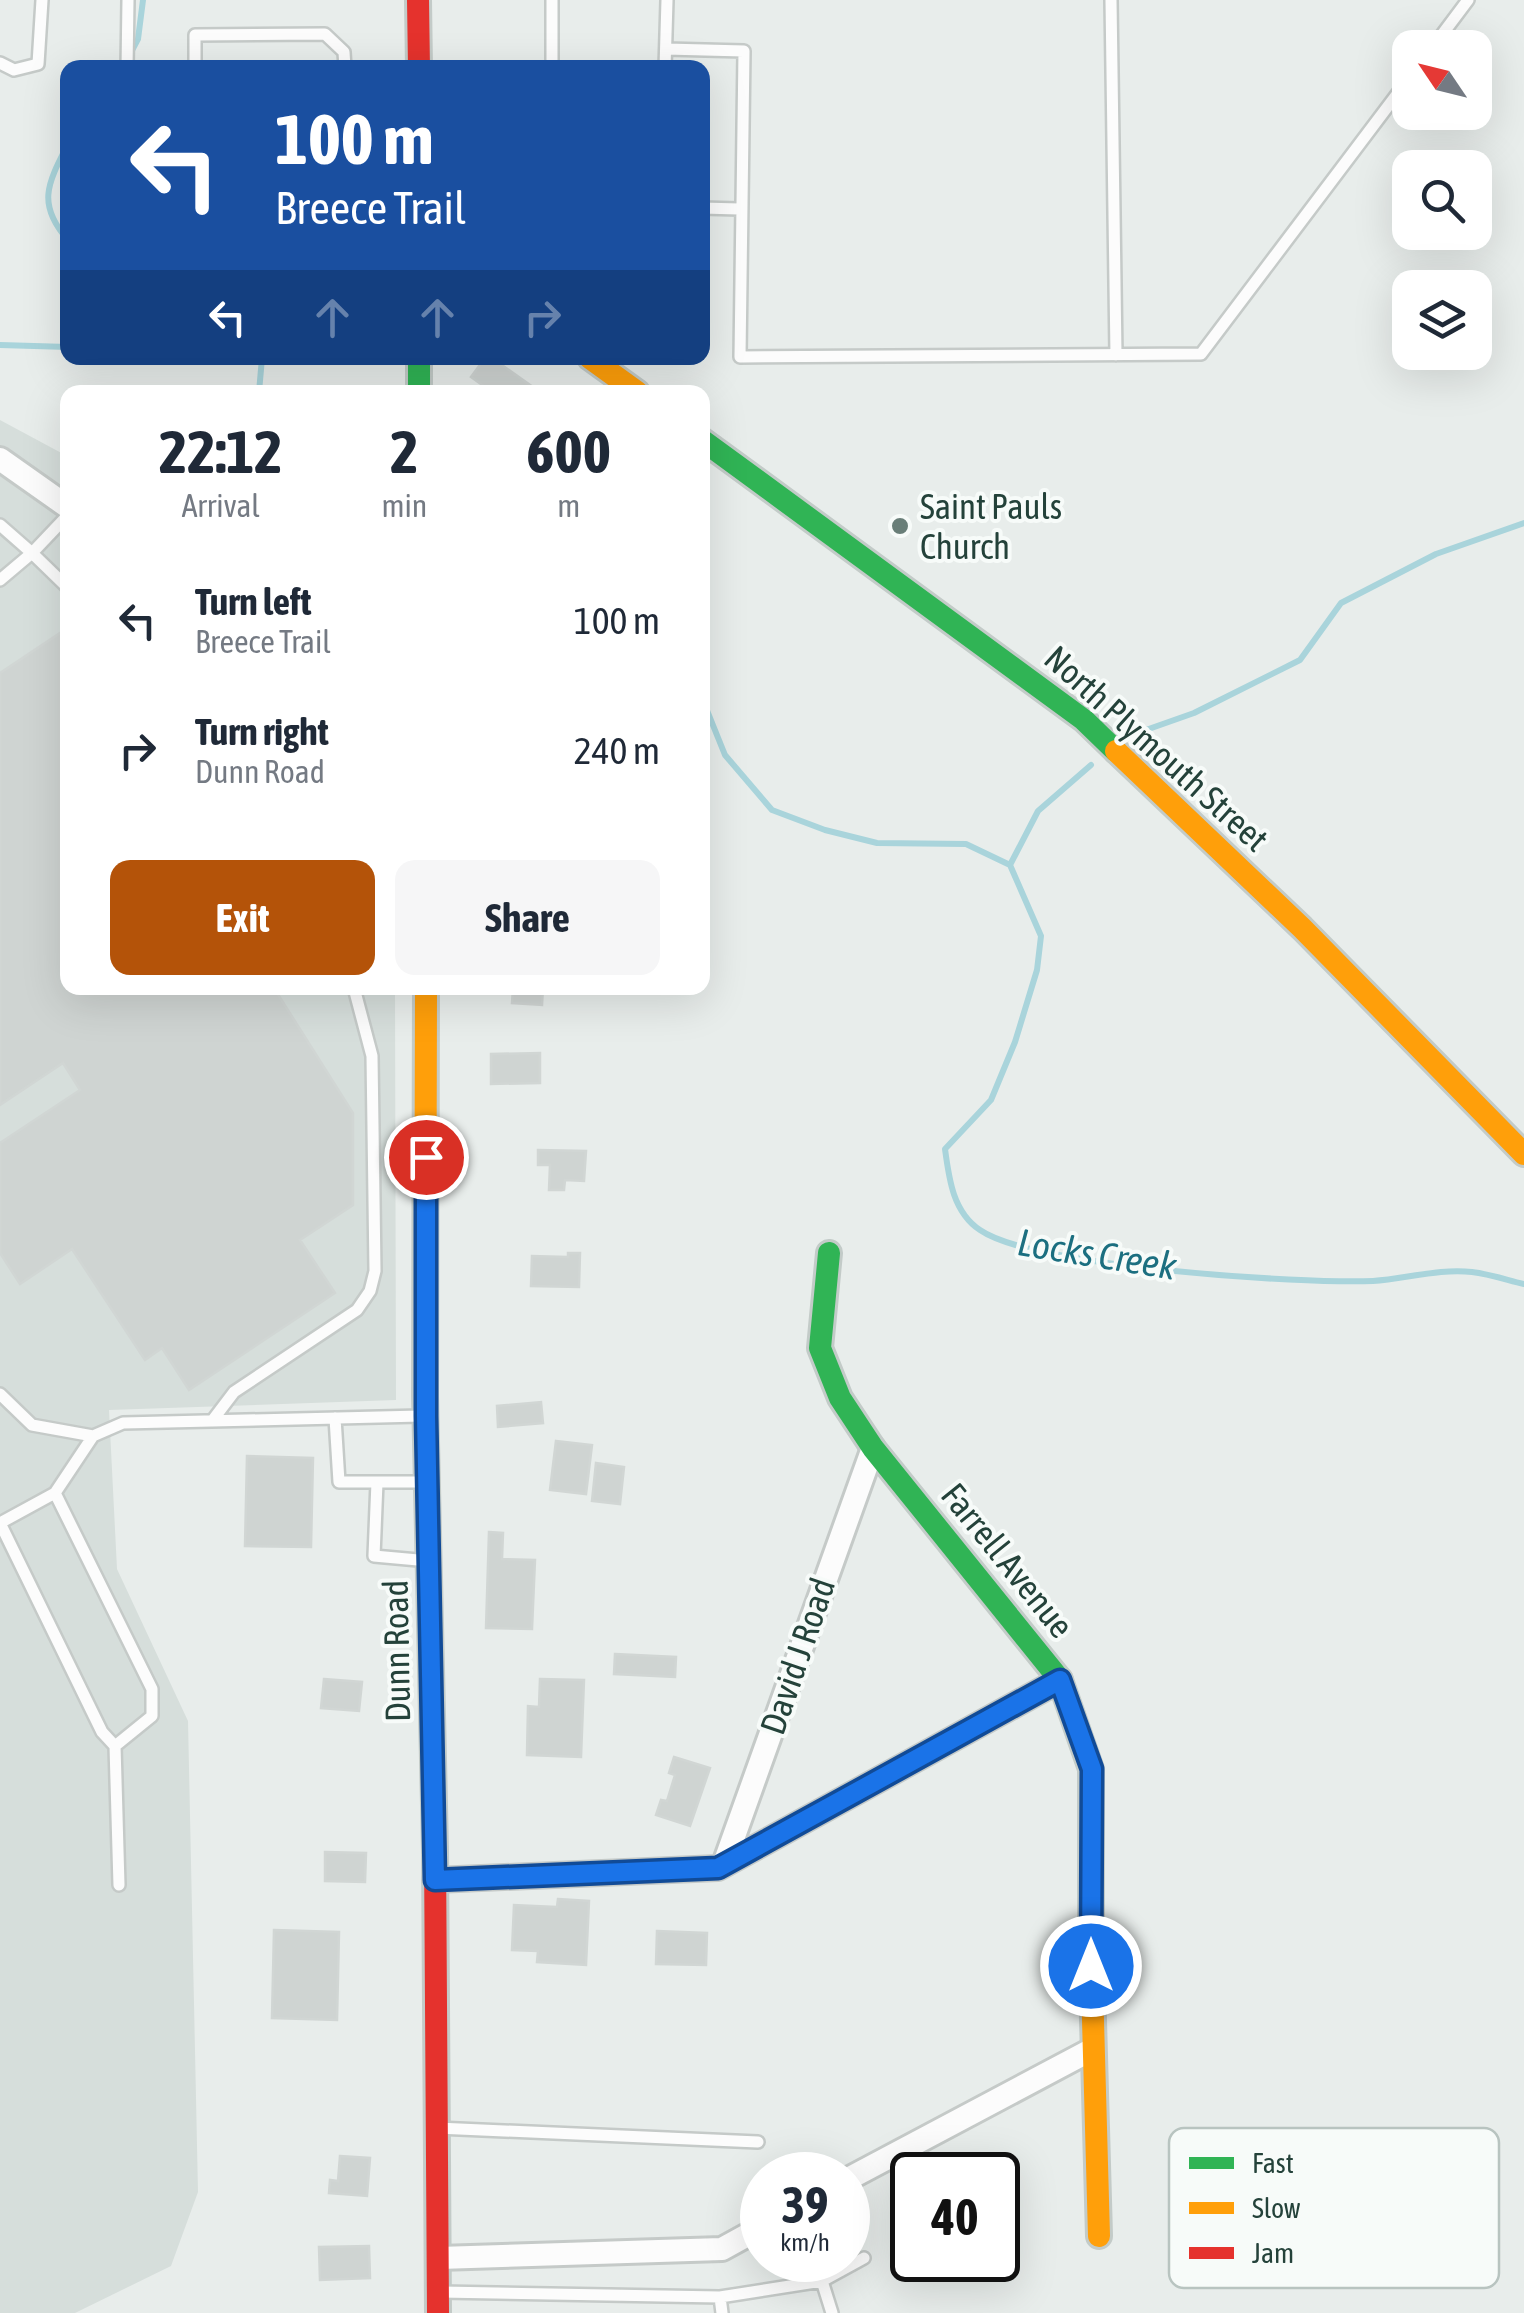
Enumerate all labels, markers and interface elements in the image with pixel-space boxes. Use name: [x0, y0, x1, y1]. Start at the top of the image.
north arrow: [1392, 30, 1492, 130]
map controls: [1392, 30, 1492, 370]
text: 100 m: [275, 99, 434, 179]
icon: left: [110, 100, 240, 230]
button: search: [1392, 150, 1492, 250]
text: Breece Trail: [275, 182, 466, 234]
button: layers: [1392, 270, 1492, 370]
icon: left: [200, 290, 255, 345]
icon: ahead: [305, 290, 360, 345]
icon: ahead: [410, 290, 465, 345]
icon: right: [515, 290, 570, 345]
text: 22:12: [159, 417, 282, 486]
text: 2: [390, 417, 419, 486]
text: 600: [526, 417, 611, 486]
place label: Saint Pauls Church: [920, 486, 1062, 566]
text: Arrival: [182, 487, 260, 524]
text: min: [381, 487, 427, 524]
text: m: [557, 487, 580, 524]
marker: Saint Pauls Church: [889, 515, 911, 537]
text: Turn left: [195, 580, 311, 623]
icon: left: [110, 593, 165, 648]
text: 100 m: [574, 599, 660, 642]
text: Breece Trail: [195, 623, 331, 660]
street label: North Plymouth Street: [1037, 637, 1277, 859]
text: Turn right: [195, 710, 329, 753]
icon: right: [110, 723, 165, 778]
text: 240 m: [574, 729, 660, 772]
text: Dunn Road: [195, 753, 325, 790]
button: Exit: [110, 860, 375, 975]
button: Share: [395, 860, 660, 975]
pin: [384, 1115, 469, 1200]
icon: arrive: [399, 1130, 454, 1185]
water label: Locks Creek: [1015, 1220, 1180, 1288]
street label: Farrell Avenue: [934, 1475, 1082, 1645]
street label: David J Road: [752, 1573, 842, 1739]
street label: Dunn Road: [375, 1580, 417, 1722]
position arrow: [1039, 1914, 1143, 2018]
legend: [1169, 2128, 1499, 2288]
text: Fast: [1252, 2147, 1294, 2179]
speed limit sign: 40: [890, 2152, 1020, 2282]
text: 39: [781, 2176, 828, 2234]
text: Slow: [1252, 2192, 1301, 2224]
text: km/h: [780, 2228, 830, 2256]
text: Jam: [1252, 2237, 1294, 2269]

